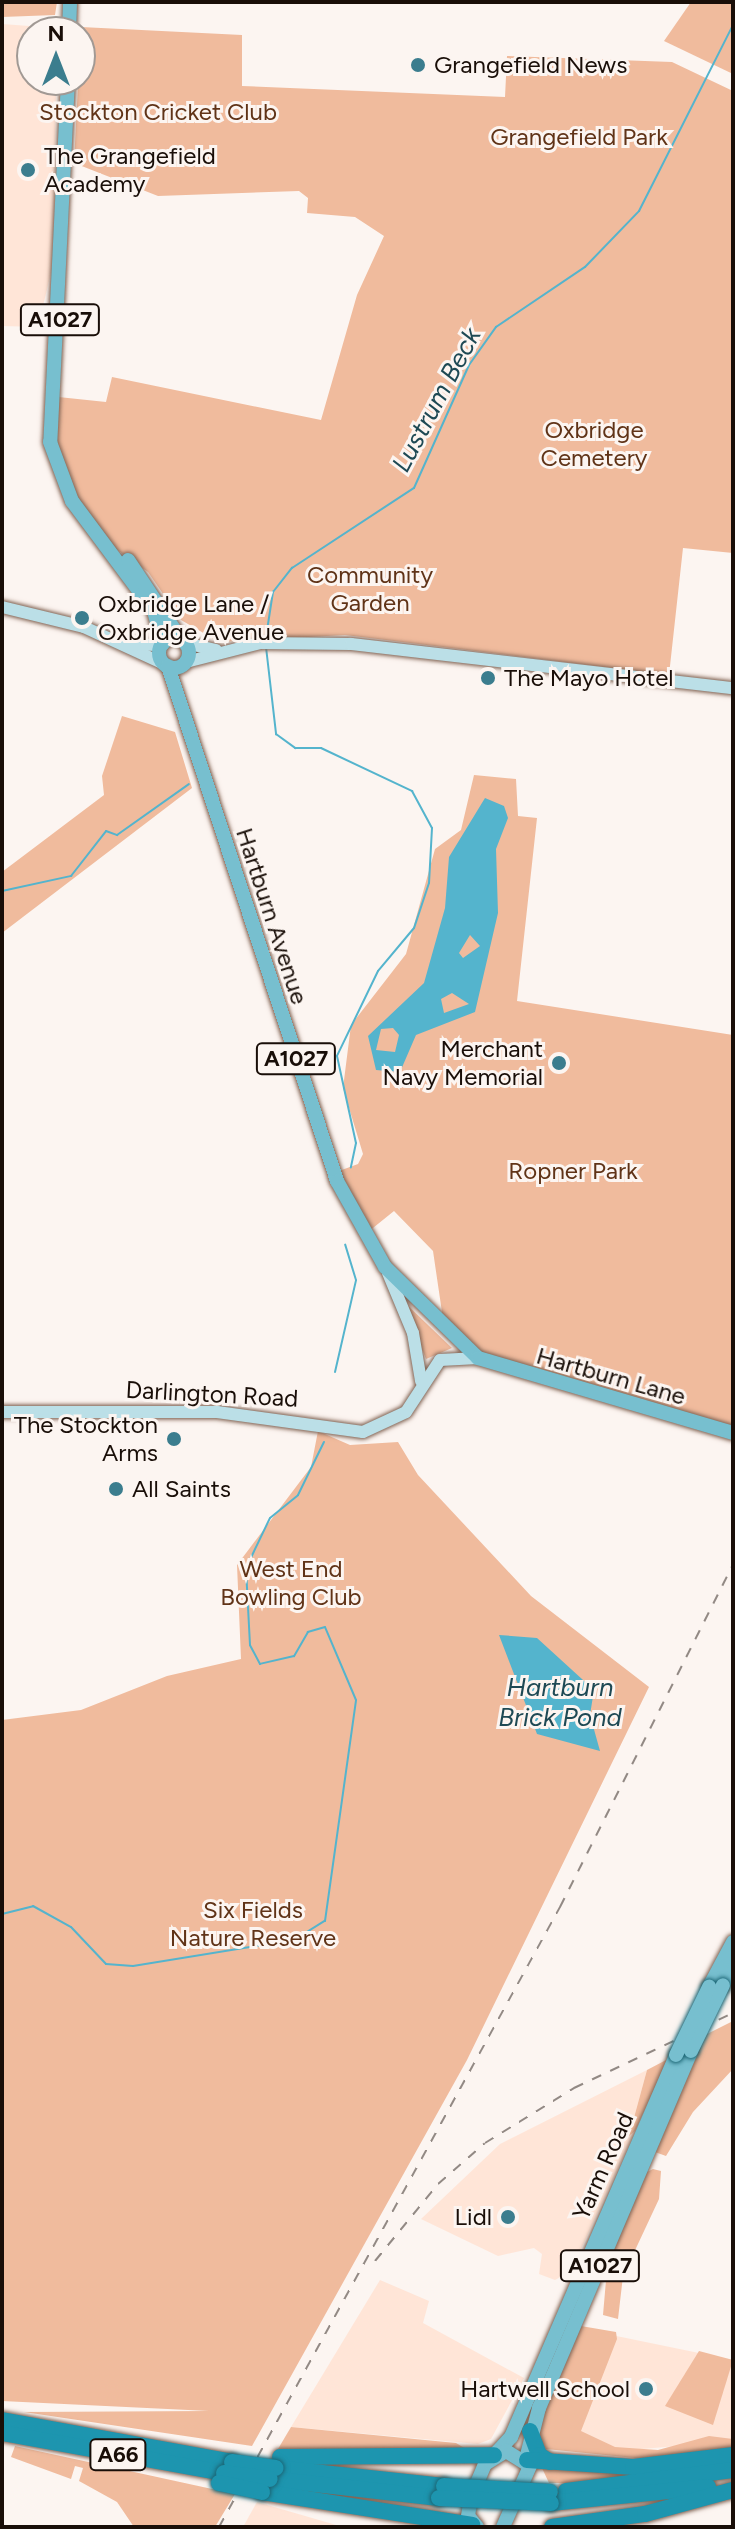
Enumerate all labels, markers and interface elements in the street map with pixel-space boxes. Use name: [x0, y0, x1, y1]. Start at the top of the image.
north arrow: [16, 16, 96, 96]
text: N: [47, 20, 65, 47]
place label: Grangefield News: [434, 51, 627, 79]
marker: Grangefield News: [409, 56, 427, 74]
park label: Stockton Cricket Club: [39, 98, 277, 126]
park label: Grangefield Park: [490, 123, 668, 151]
place label: The Grangefield Academy: [44, 142, 216, 198]
marker: The Grangefield Academy: [19, 161, 37, 179]
road number: A1027: [18, 302, 102, 338]
water label: Lustrum Beck: [386, 322, 488, 478]
park label: Oxbridge Cemetery: [541, 416, 647, 472]
park label: Community Garden: [307, 561, 433, 617]
place label: Oxbridge Lane / Oxbridge Avenue: [98, 590, 284, 646]
marker: Oxbridge Lane / Oxbridge Avenue: [73, 609, 91, 627]
place label: The Mayo Hotel: [504, 664, 674, 692]
marker: The Mayo Hotel: [479, 669, 497, 687]
street label: Hartburn Avenue: [230, 824, 314, 1008]
place label: Merchant Navy Memorial: [382, 1035, 543, 1091]
road number: A1027: [254, 1041, 338, 1077]
marker: Merchant Navy Memorial: [550, 1054, 568, 1072]
park label: Ropner Park: [508, 1157, 638, 1185]
street label: Hartburn Lane: [533, 1341, 689, 1411]
street label: Darlington Road: [125, 1375, 299, 1413]
place label: The Stockton Arms: [14, 1411, 158, 1467]
marker: The Stockton Arms: [165, 1430, 183, 1448]
place label: All Saints: [132, 1475, 231, 1503]
marker: All Saints: [107, 1480, 125, 1498]
park label: West End Bowling Club: [220, 1555, 362, 1611]
water label: Hartburn Brick Pond: [498, 1672, 622, 1734]
park label: Six Fields Nature Reserve: [170, 1896, 336, 1952]
street label: Yarm Road: [566, 2108, 640, 2224]
place label: Lidl: [455, 2203, 492, 2231]
marker: Lidl: [499, 2208, 517, 2226]
road number: A1027: [558, 2248, 642, 2284]
place label: Hartwell School: [460, 2375, 630, 2403]
marker: Hartwell School: [637, 2380, 655, 2398]
road number: A66: [88, 2437, 148, 2473]

